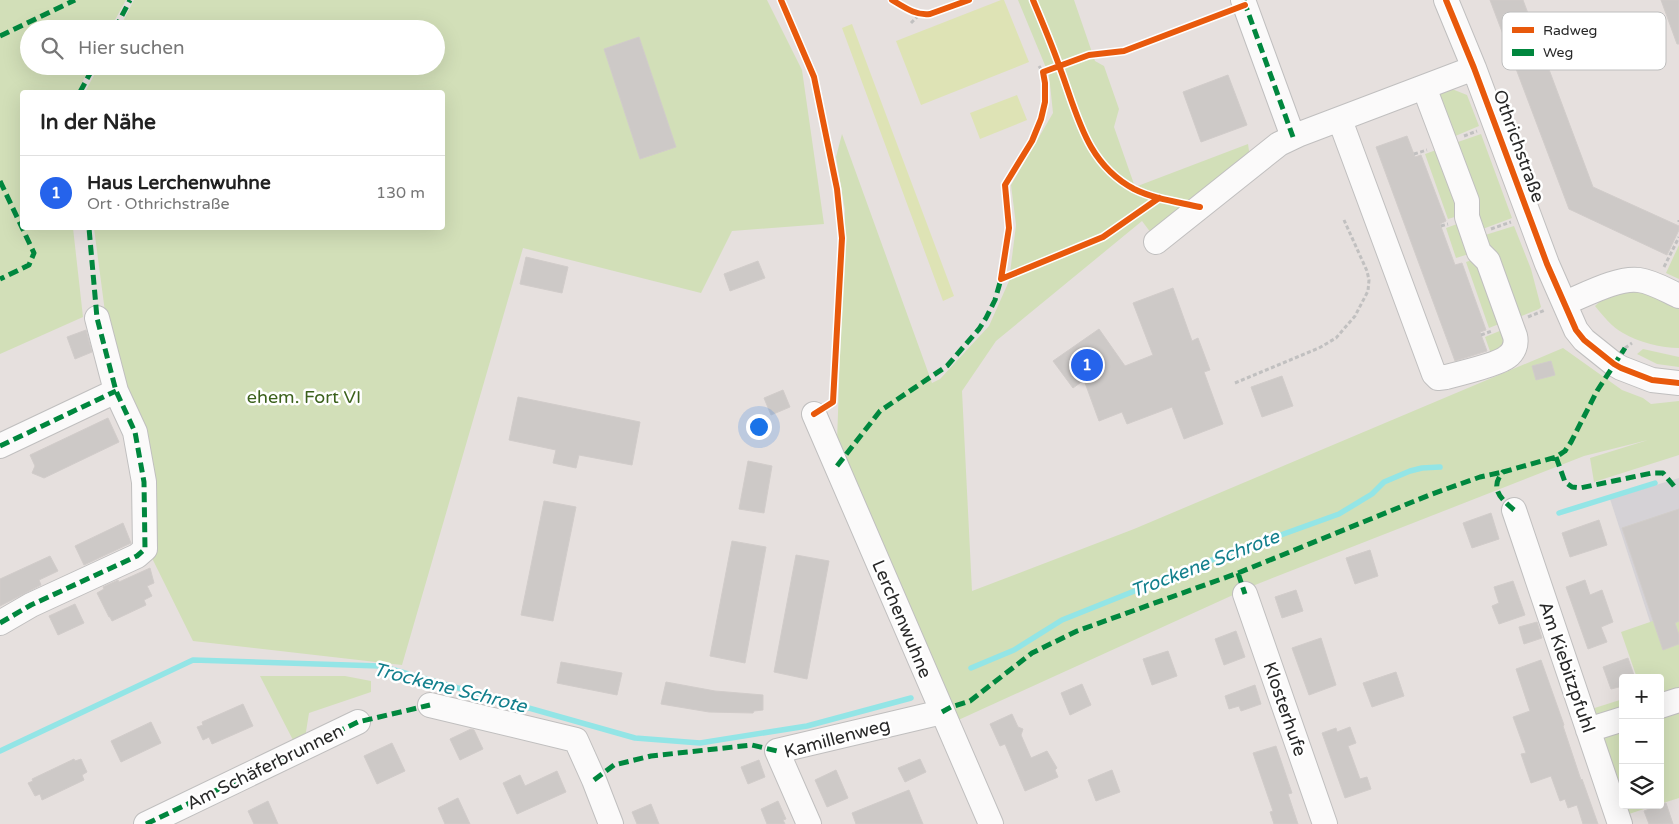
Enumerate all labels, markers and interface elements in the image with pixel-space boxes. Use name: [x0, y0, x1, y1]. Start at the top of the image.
legend: [1502, 12, 1666, 70]
search box: [20, 20, 445, 75]
text: Radweg: [1543, 22, 1597, 39]
icon: search: [38, 34, 66, 62]
text: Hier suchen: [78, 37, 185, 59]
text: Weg: [1543, 44, 1573, 61]
street label: Othrichstraße: [1488, 87, 1550, 205]
text: In der Nähe: [40, 110, 156, 135]
text: Haus Lerchenwuhne: [87, 172, 271, 194]
text: 1: [51, 183, 61, 203]
text: 130 m: [376, 183, 425, 203]
text: Ort · Othrichstraße: [87, 194, 229, 214]
pin: 1: [1071, 346, 1103, 384]
park label: ehem. Fort VI: [247, 386, 361, 408]
your location: [746, 414, 772, 440]
water label: Trockene Schrote: [1128, 525, 1283, 602]
street label: Lerchenwuhne: [867, 557, 937, 681]
street label: Am Kiebitzpfuhl: [1534, 598, 1600, 736]
water label: Trockene Schrote: [371, 658, 530, 718]
street label: Klosterhufe: [1259, 659, 1311, 759]
map controls: [1619, 674, 1664, 809]
button: +: [1619, 674, 1664, 719]
street label: Kamillenweg: [782, 713, 892, 763]
street label: Am Schäferbrunnen: [183, 719, 347, 815]
button: −: [1619, 719, 1664, 764]
button: layers: [1619, 764, 1664, 809]

